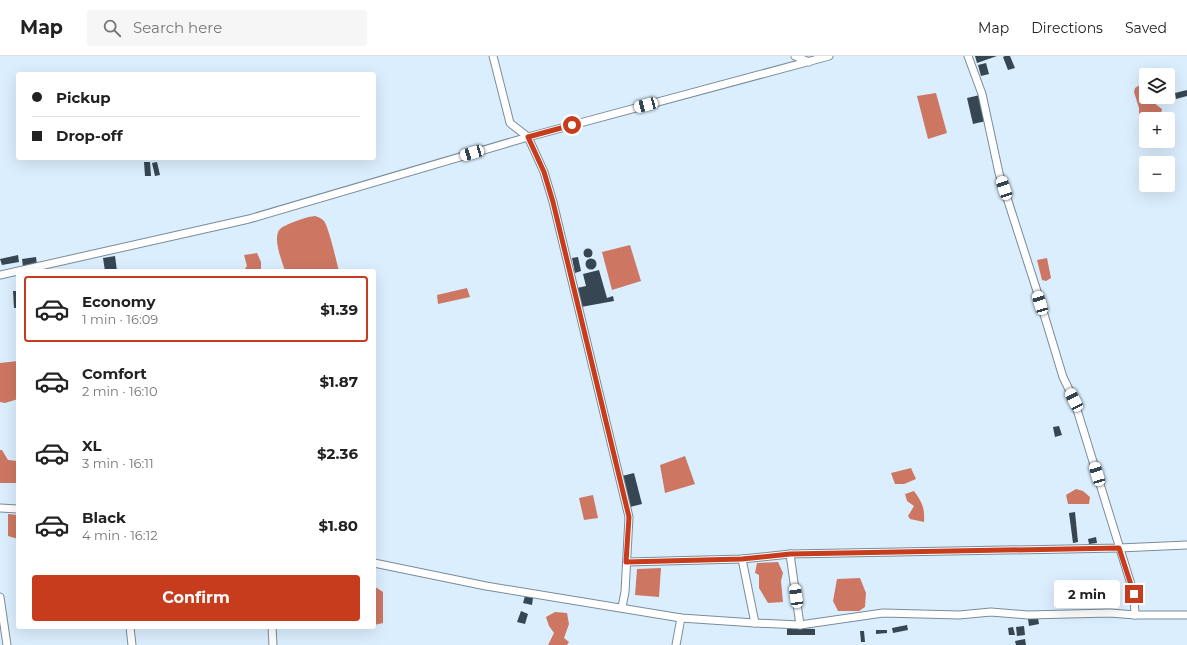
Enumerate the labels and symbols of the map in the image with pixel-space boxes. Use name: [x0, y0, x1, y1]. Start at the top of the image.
car: [633, 96, 659, 114]
route start: [563, 116, 581, 134]
car: [459, 144, 485, 162]
car: [995, 175, 1013, 201]
car: [1031, 290, 1049, 316]
car: [1063, 387, 1085, 413]
car: [1088, 461, 1106, 487]
callout: 2 min: [1054, 580, 1120, 608]
car: [788, 583, 804, 609]
route end: [1125, 585, 1143, 603]

